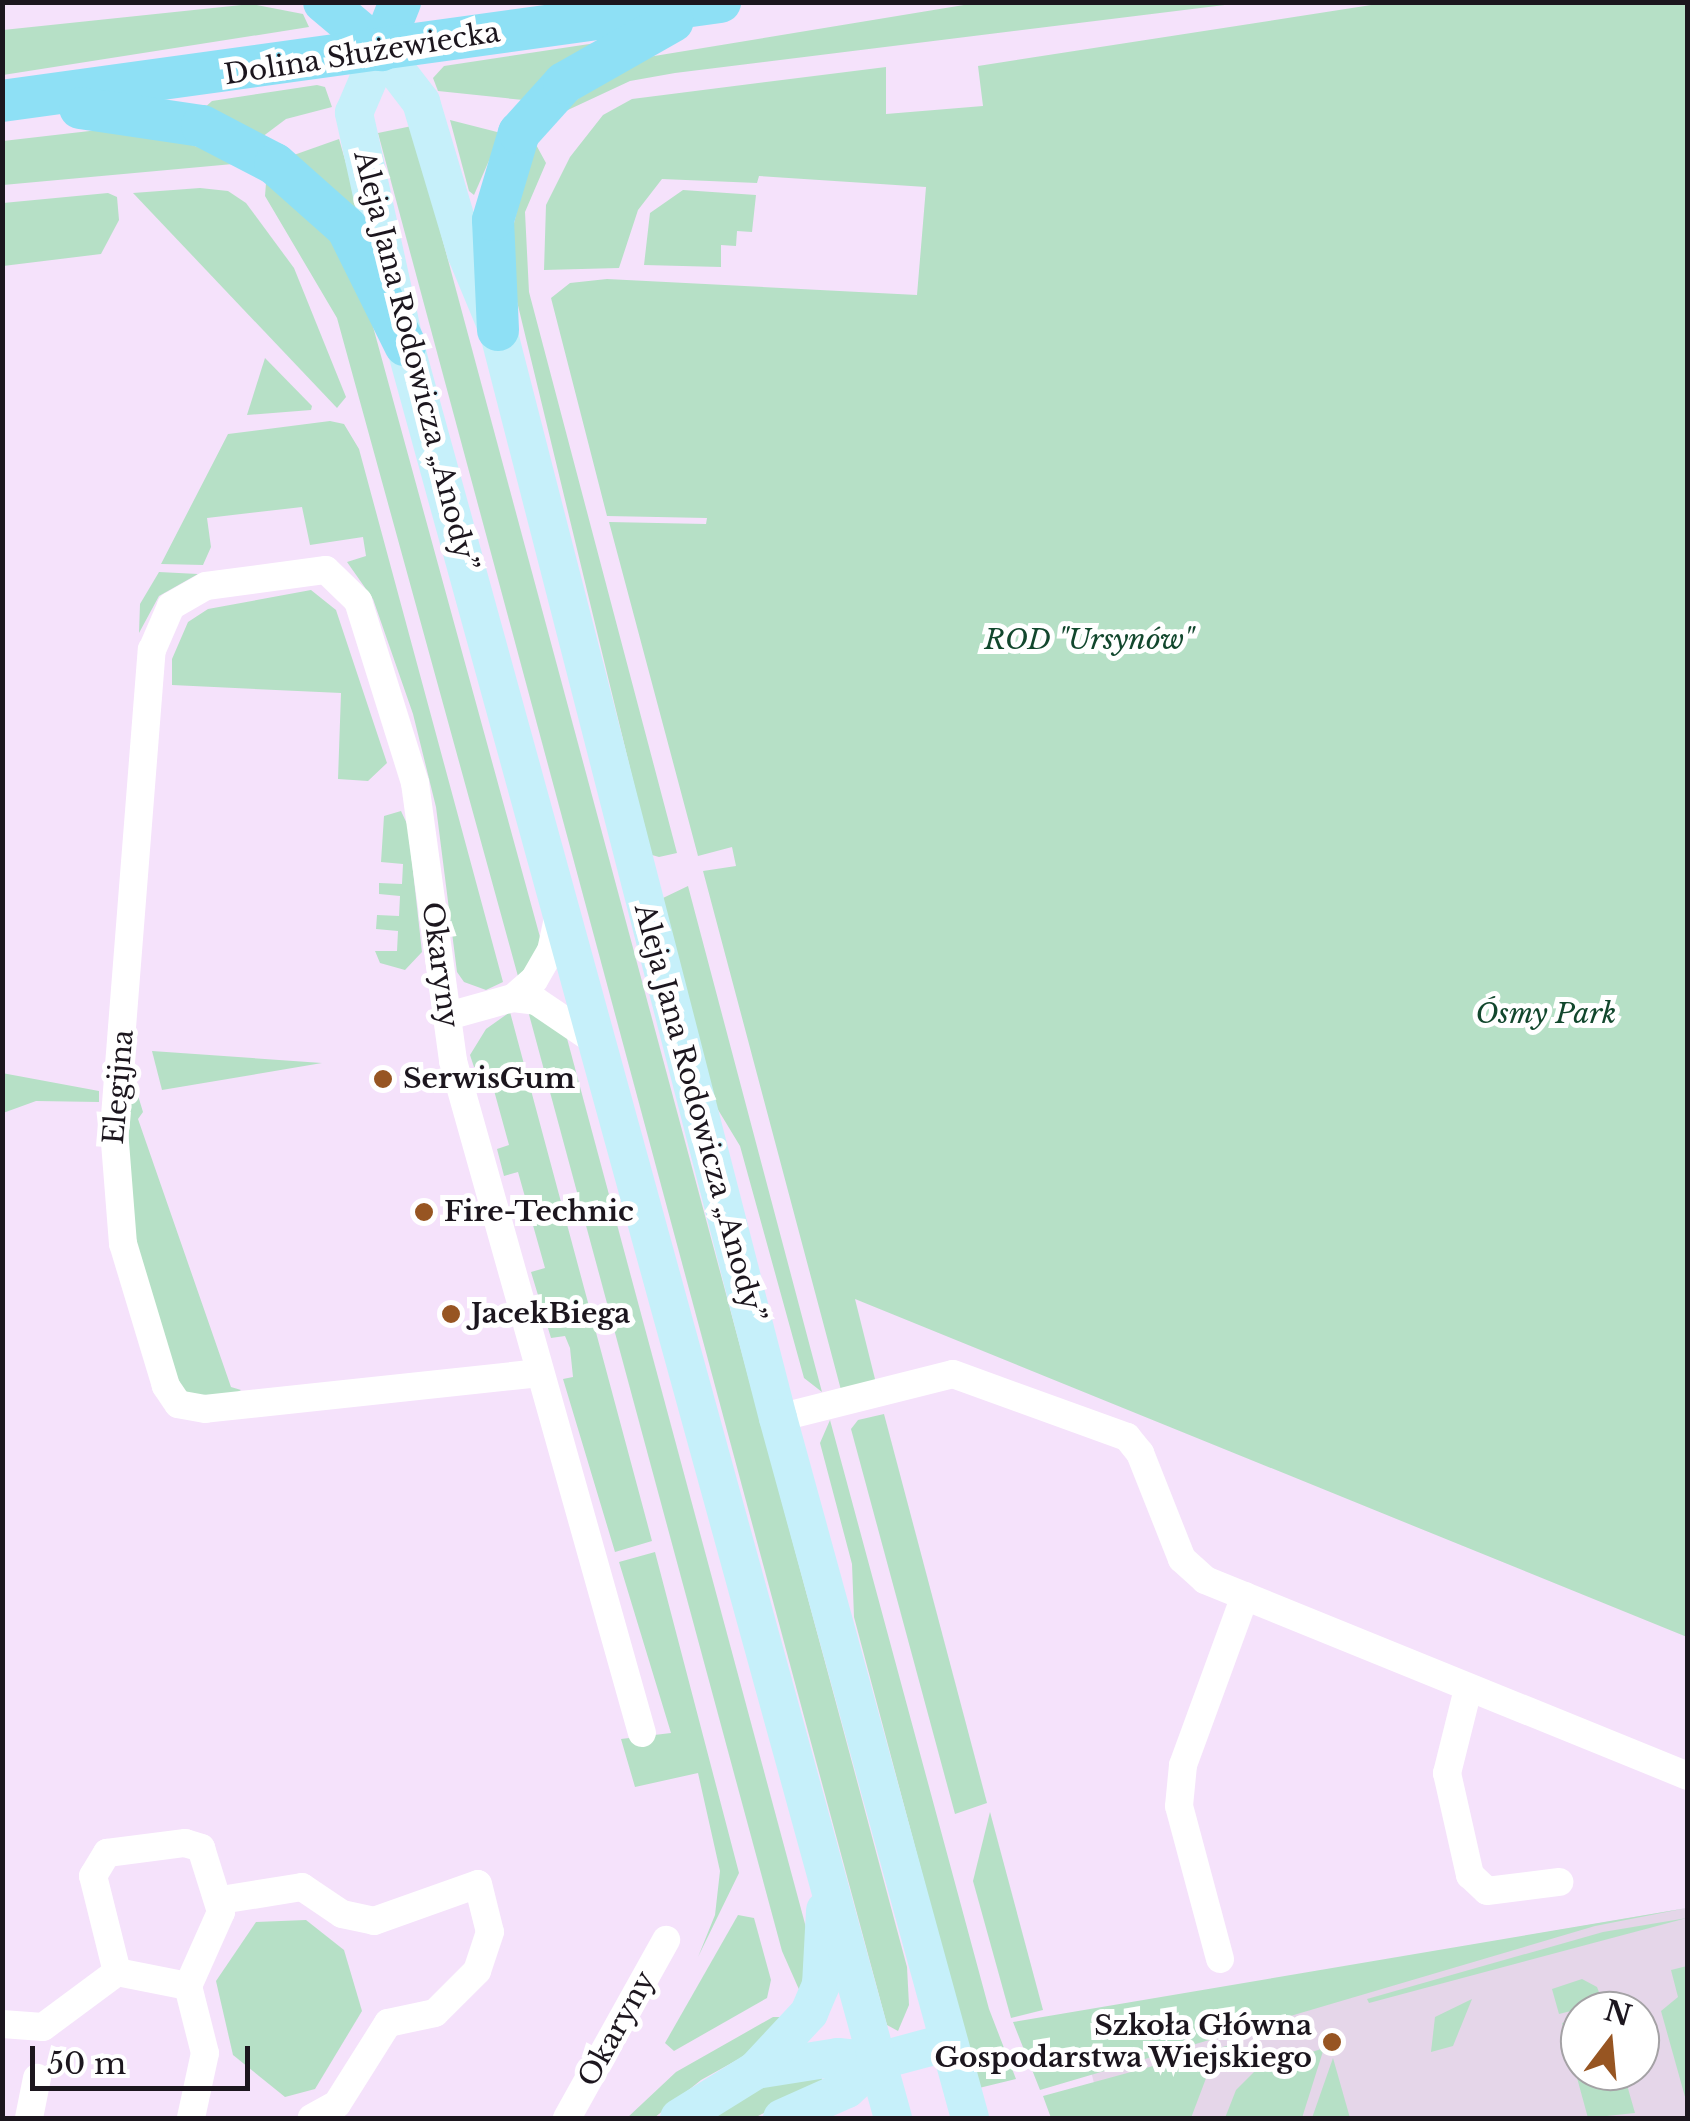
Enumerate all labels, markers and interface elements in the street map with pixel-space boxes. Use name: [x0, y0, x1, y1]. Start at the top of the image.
street label: Dolina Służewiecka: [222, 16, 502, 92]
street label: Aleja Jana Rodowicza „Anody”: [346, 147, 484, 575]
park label: ROD "Ursynów": [984, 623, 1194, 657]
street label: Okaryny: [415, 900, 465, 1030]
street label: Aleja Jana Rodowicza „Anody”: [627, 900, 771, 1326]
park label: Ósmy Park: [1476, 997, 1616, 1031]
street label: Elegijna: [97, 1028, 141, 1146]
place label: SerwisGum: [403, 1062, 575, 1096]
marker: SerwisGum: [372, 1068, 394, 1090]
place label: Fire-Technic: [444, 1195, 634, 1229]
marker: Fire-Technic: [413, 1201, 435, 1223]
place label: JacekBiega: [471, 1297, 630, 1331]
marker: JacekBiega: [440, 1303, 462, 1325]
street label: Okaryny: [572, 1965, 662, 2093]
north arrow: [1560, 1991, 1660, 2091]
text: N: [1600, 1993, 1635, 2034]
place label: Szkoła Główna Gospodarstwa Wiejskiego: [933, 2009, 1312, 2075]
scale bar: [35, 2026, 255, 2088]
marker: Szkoła Główna Gospodarstwa Wiejskiego: [1321, 2031, 1343, 2053]
text: 50 m: [47, 2045, 126, 2082]

